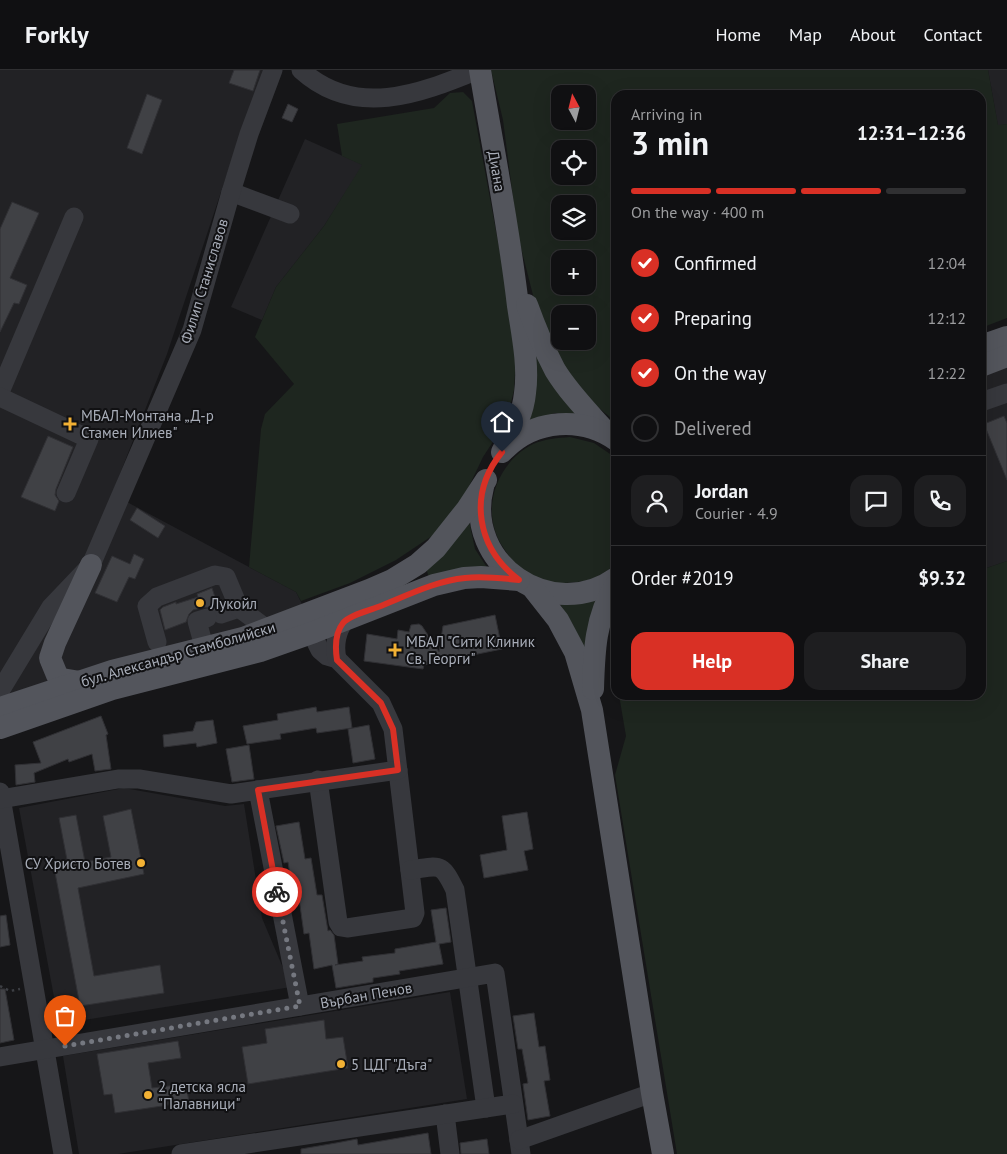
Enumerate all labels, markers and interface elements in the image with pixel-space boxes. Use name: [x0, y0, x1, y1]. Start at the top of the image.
text: Forkly: [25, 19, 89, 50]
text: Home: [715, 23, 761, 46]
text: Map: [789, 23, 822, 46]
text: About: [850, 23, 896, 46]
text: Contact: [924, 23, 982, 46]
north arrow: [551, 85, 596, 130]
map controls: [551, 85, 596, 350]
text: Arriving in: [631, 104, 702, 124]
text: 12:31–12:36: [857, 121, 966, 145]
text: 3 min: [631, 122, 709, 164]
button: locate: [551, 140, 596, 185]
street label: Диана: [484, 149, 510, 193]
button: layers: [551, 195, 596, 240]
text: On the way · 400 m: [631, 202, 764, 222]
street label: Филип Станиславов: [176, 216, 232, 346]
icon: check: [631, 249, 659, 277]
button: +: [551, 250, 596, 295]
text: Confirmed: [674, 251, 757, 275]
text: 12:04: [928, 253, 966, 273]
icon: check: [631, 304, 659, 332]
button: −: [551, 305, 596, 350]
text: Preparing: [674, 306, 752, 330]
text: 12:12: [928, 308, 966, 328]
icon: check: [631, 359, 659, 387]
text: On the way: [674, 361, 766, 385]
text: 12:22: [928, 363, 966, 383]
pin: [481, 401, 523, 452]
place label: МБАЛ-Монтана „Д-р Стамен Илиев": [81, 406, 214, 442]
icon: home: [488, 408, 516, 436]
text: Delivered: [674, 416, 752, 440]
marker: МБАЛ-Монтана „Д-р Стамен Илиев": [63, 417, 77, 431]
button: person: [631, 475, 683, 527]
button: chat: [850, 475, 902, 527]
button: phone: [914, 475, 966, 527]
text: Jordan: [695, 479, 748, 503]
text: Courier · 4.9: [695, 503, 778, 523]
text: Order #2019: [631, 566, 734, 590]
text: $9.32: [918, 566, 966, 590]
place label: Лукойл: [209, 594, 257, 613]
marker: Лукойл: [194, 597, 206, 609]
street label: бул. Александър Стамболийски: [79, 617, 277, 691]
place label: МБАЛ "Сити Клиник Св. Георги": [406, 632, 536, 668]
button: Help: [631, 632, 794, 690]
button: Share: [804, 632, 966, 690]
marker: МБАЛ "Сити Клиник Св. Георги": [388, 643, 402, 657]
place label: СУ Христо Ботев: [25, 854, 131, 873]
marker: СУ Христо Ботев: [135, 857, 147, 869]
courier: [252, 867, 302, 917]
icon: bike: [263, 878, 291, 906]
street label: Върбан Пенов: [319, 978, 413, 1012]
pin: [44, 995, 86, 1046]
icon: bag: [51, 1002, 79, 1030]
place label: 5 ЦДГ "Дъга": [351, 1055, 432, 1074]
marker: 5 ЦДГ "Дъга": [335, 1058, 347, 1070]
place label: 2 детска ясла "Палавници": [158, 1077, 246, 1113]
marker: 2 детска ясла "Палавници": [142, 1089, 154, 1101]

